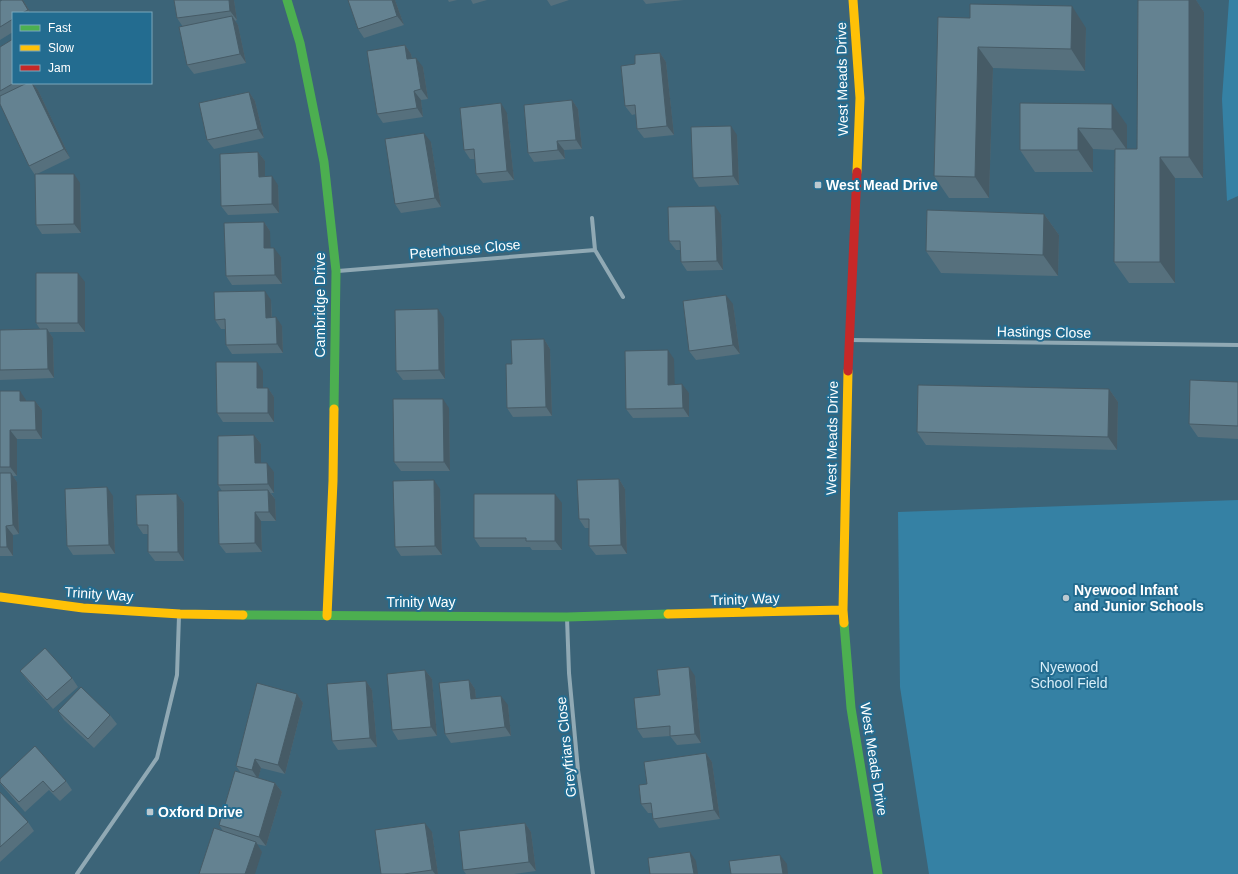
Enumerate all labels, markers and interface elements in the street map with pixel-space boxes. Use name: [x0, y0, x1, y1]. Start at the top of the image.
legend: [12, 12, 152, 84]
text: Fast: [48, 21, 72, 35]
street label: West Meads Drive: [833, 22, 851, 136]
text: Slow: [48, 41, 74, 55]
text: Jam: [48, 61, 71, 75]
place label: West Mead Drive: [826, 177, 938, 193]
marker: West Mead Drive: [813, 180, 823, 190]
street label: Peterhouse Close: [409, 236, 521, 262]
street label: Cambridge Drive: [312, 252, 328, 358]
street label: Hastings Close: [997, 323, 1091, 341]
street label: West Meads Drive: [823, 381, 841, 495]
place label: Nyewood Infant and Junior Schools: [1074, 582, 1204, 614]
street label: Trinity Way: [64, 584, 134, 604]
street label: Trinity Way: [710, 590, 780, 608]
marker: Nyewood Infant and Junior Schools: [1061, 593, 1071, 603]
street label: Trinity Way: [387, 594, 455, 610]
park label: Nyewood School Field: [1030, 659, 1108, 691]
street label: Greyfriars Close: [553, 696, 579, 798]
street label: West Meads Drive: [857, 701, 891, 817]
place label: Oxford Drive: [158, 804, 243, 820]
marker: Oxford Drive: [145, 807, 155, 817]

